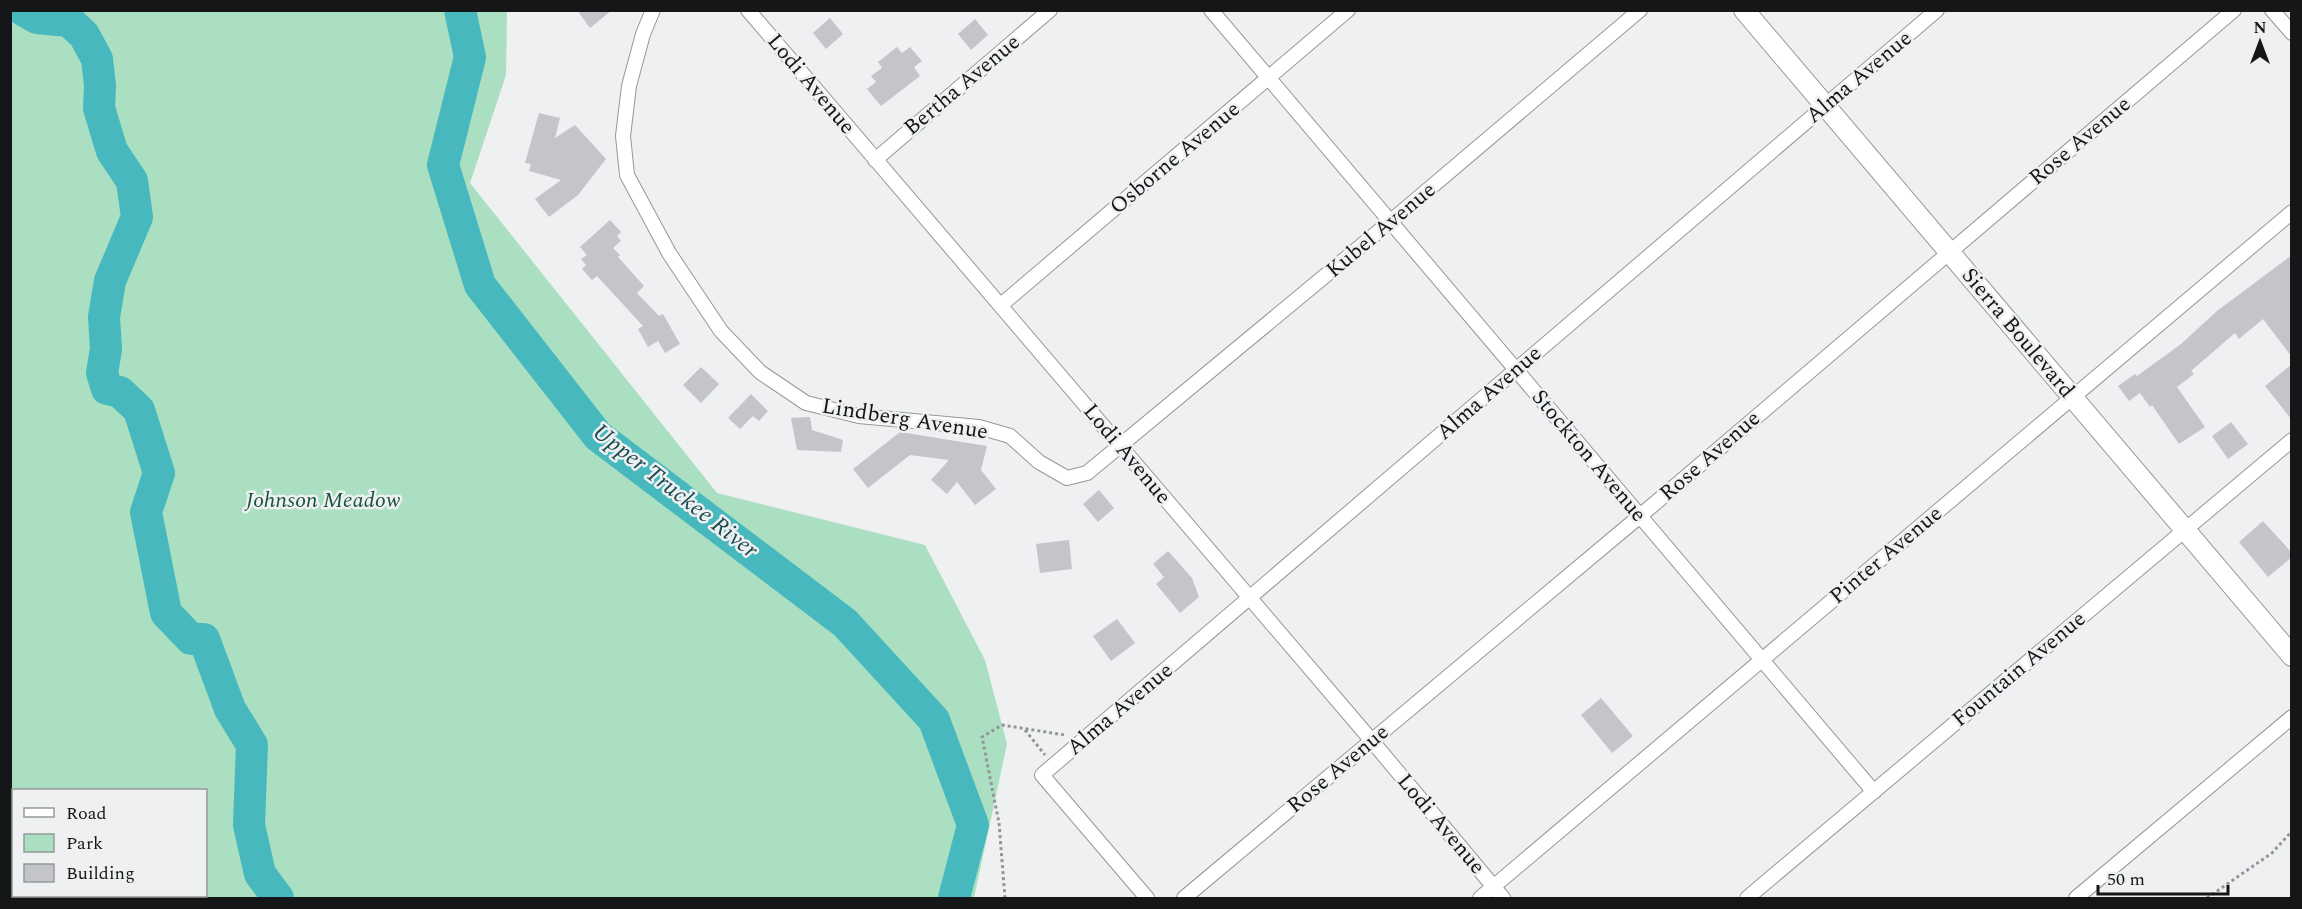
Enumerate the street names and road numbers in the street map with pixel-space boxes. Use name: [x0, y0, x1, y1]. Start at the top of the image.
street label: Alma Avenue: [1798, 22, 1920, 132]
street label: Lodi Avenue: [759, 26, 863, 142]
street label: Bertha Avenue: [896, 26, 1028, 144]
street label: Rose Avenue: [2022, 88, 2138, 194]
street label: Osborne Avenue: [1102, 93, 1248, 223]
street label: Kubel Avenue: [1319, 174, 1443, 286]
street label: Sierra Boulevard: [1953, 261, 2083, 405]
street label: Alma Avenue: [1429, 338, 1549, 448]
street label: Stockton Avenue: [1523, 382, 1655, 530]
street label: Lindberg Avenue: [820, 390, 990, 448]
street label: Lodi Avenue: [1075, 396, 1179, 512]
street label: Rose Avenue: [1652, 403, 1768, 509]
street label: Pinter Avenue: [1822, 498, 1950, 612]
street label: Fountain Avenue: [1945, 603, 2093, 735]
street label: Alma Avenue: [1059, 654, 1181, 764]
street label: Rose Avenue: [1280, 716, 1396, 822]
street label: Lodi Avenue: [1389, 766, 1493, 882]

